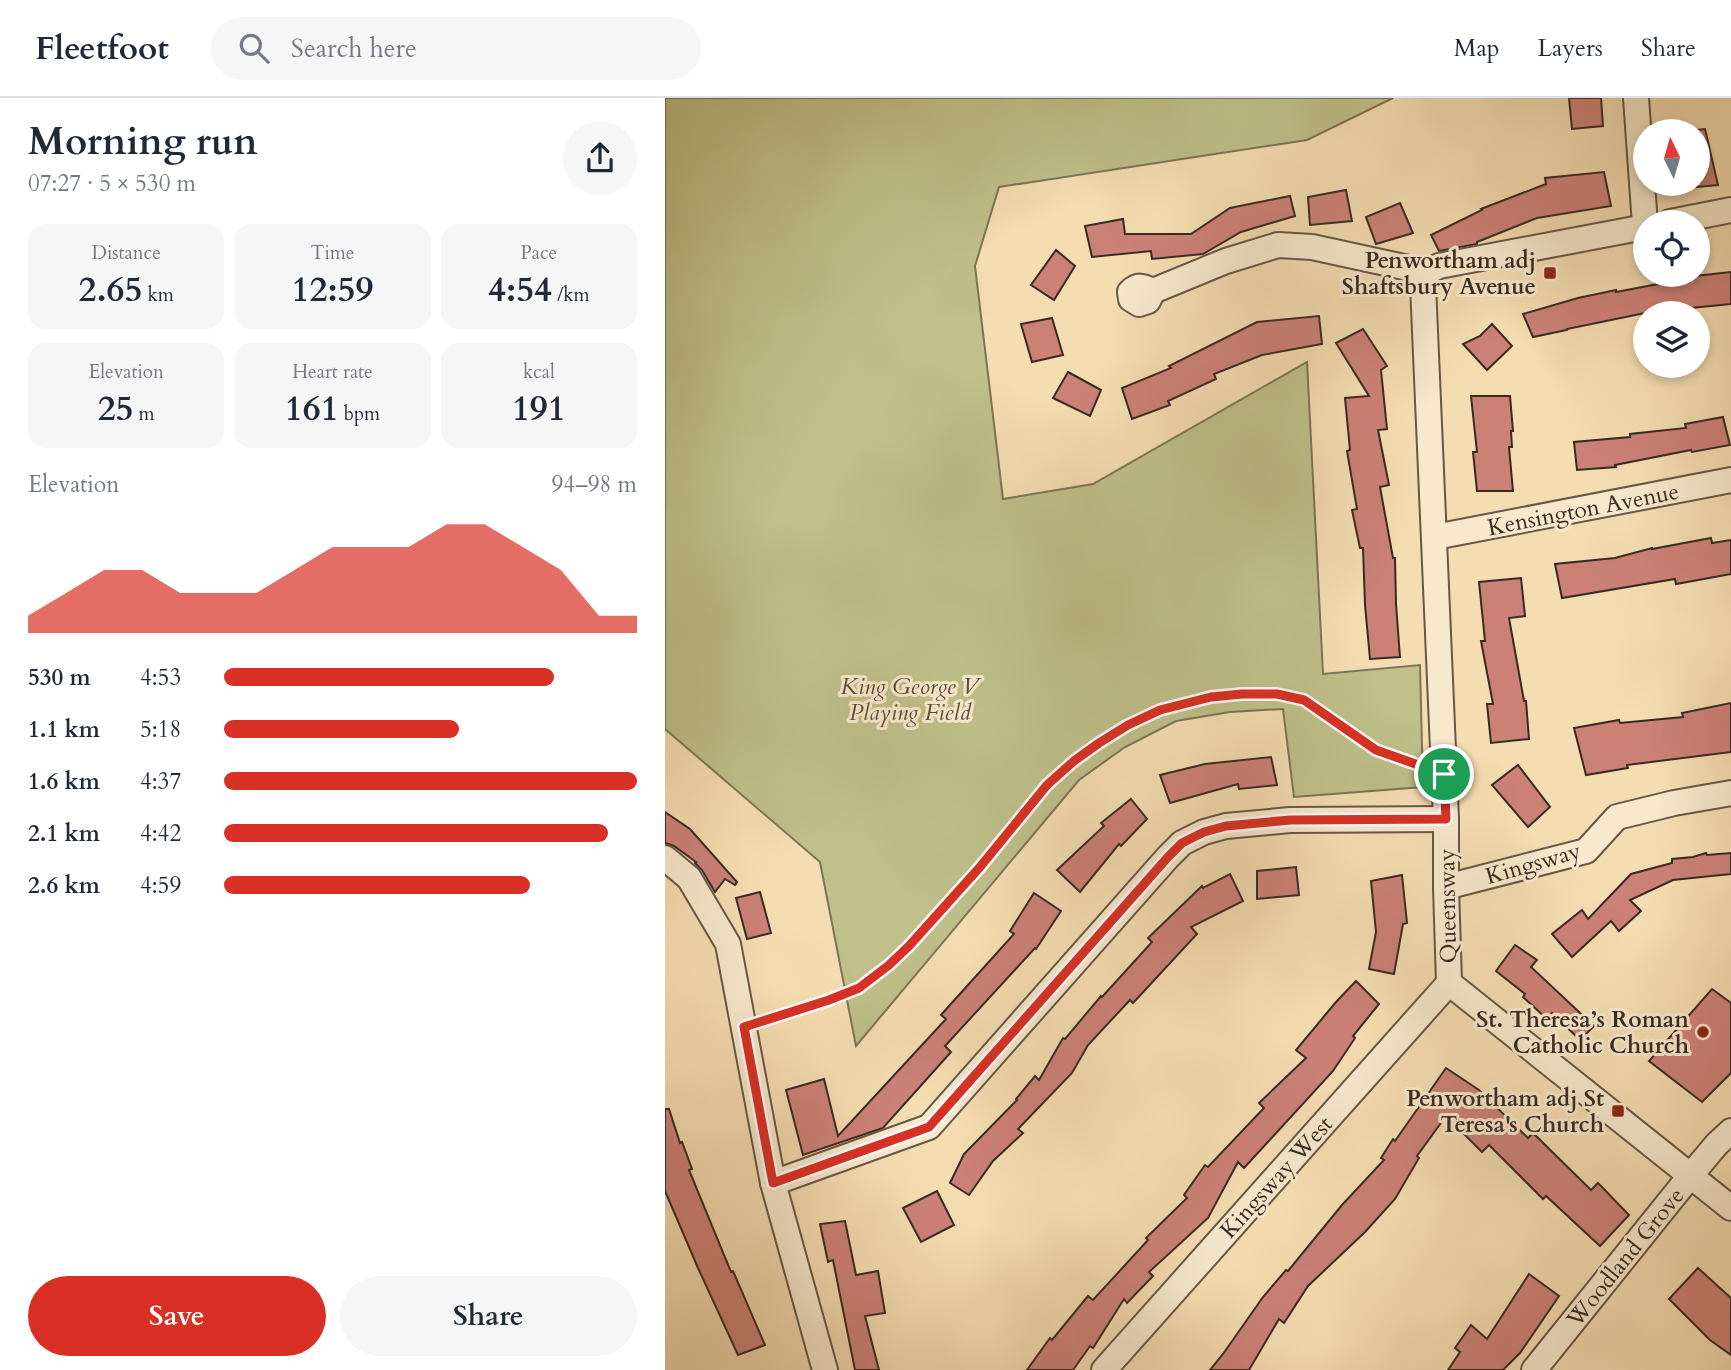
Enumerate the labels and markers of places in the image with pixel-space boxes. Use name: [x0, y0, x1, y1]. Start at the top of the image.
place label: Penwortham adj Shaftsbury Avenue: [1342, 245, 1536, 302]
marker: Penwortham adj Shaftsbury Avenue: [1542, 265, 1558, 281]
pin: [1414, 744, 1474, 804]
place label: St. Theresa’s Roman Catholic Church: [1476, 1004, 1689, 1061]
marker: St. Theresa’s Roman Catholic Church: [1695, 1024, 1711, 1040]
place label: Penwortham adj St Teresa's Church: [1406, 1083, 1604, 1140]
marker: Penwortham adj St Teresa's Church: [1610, 1103, 1626, 1119]

